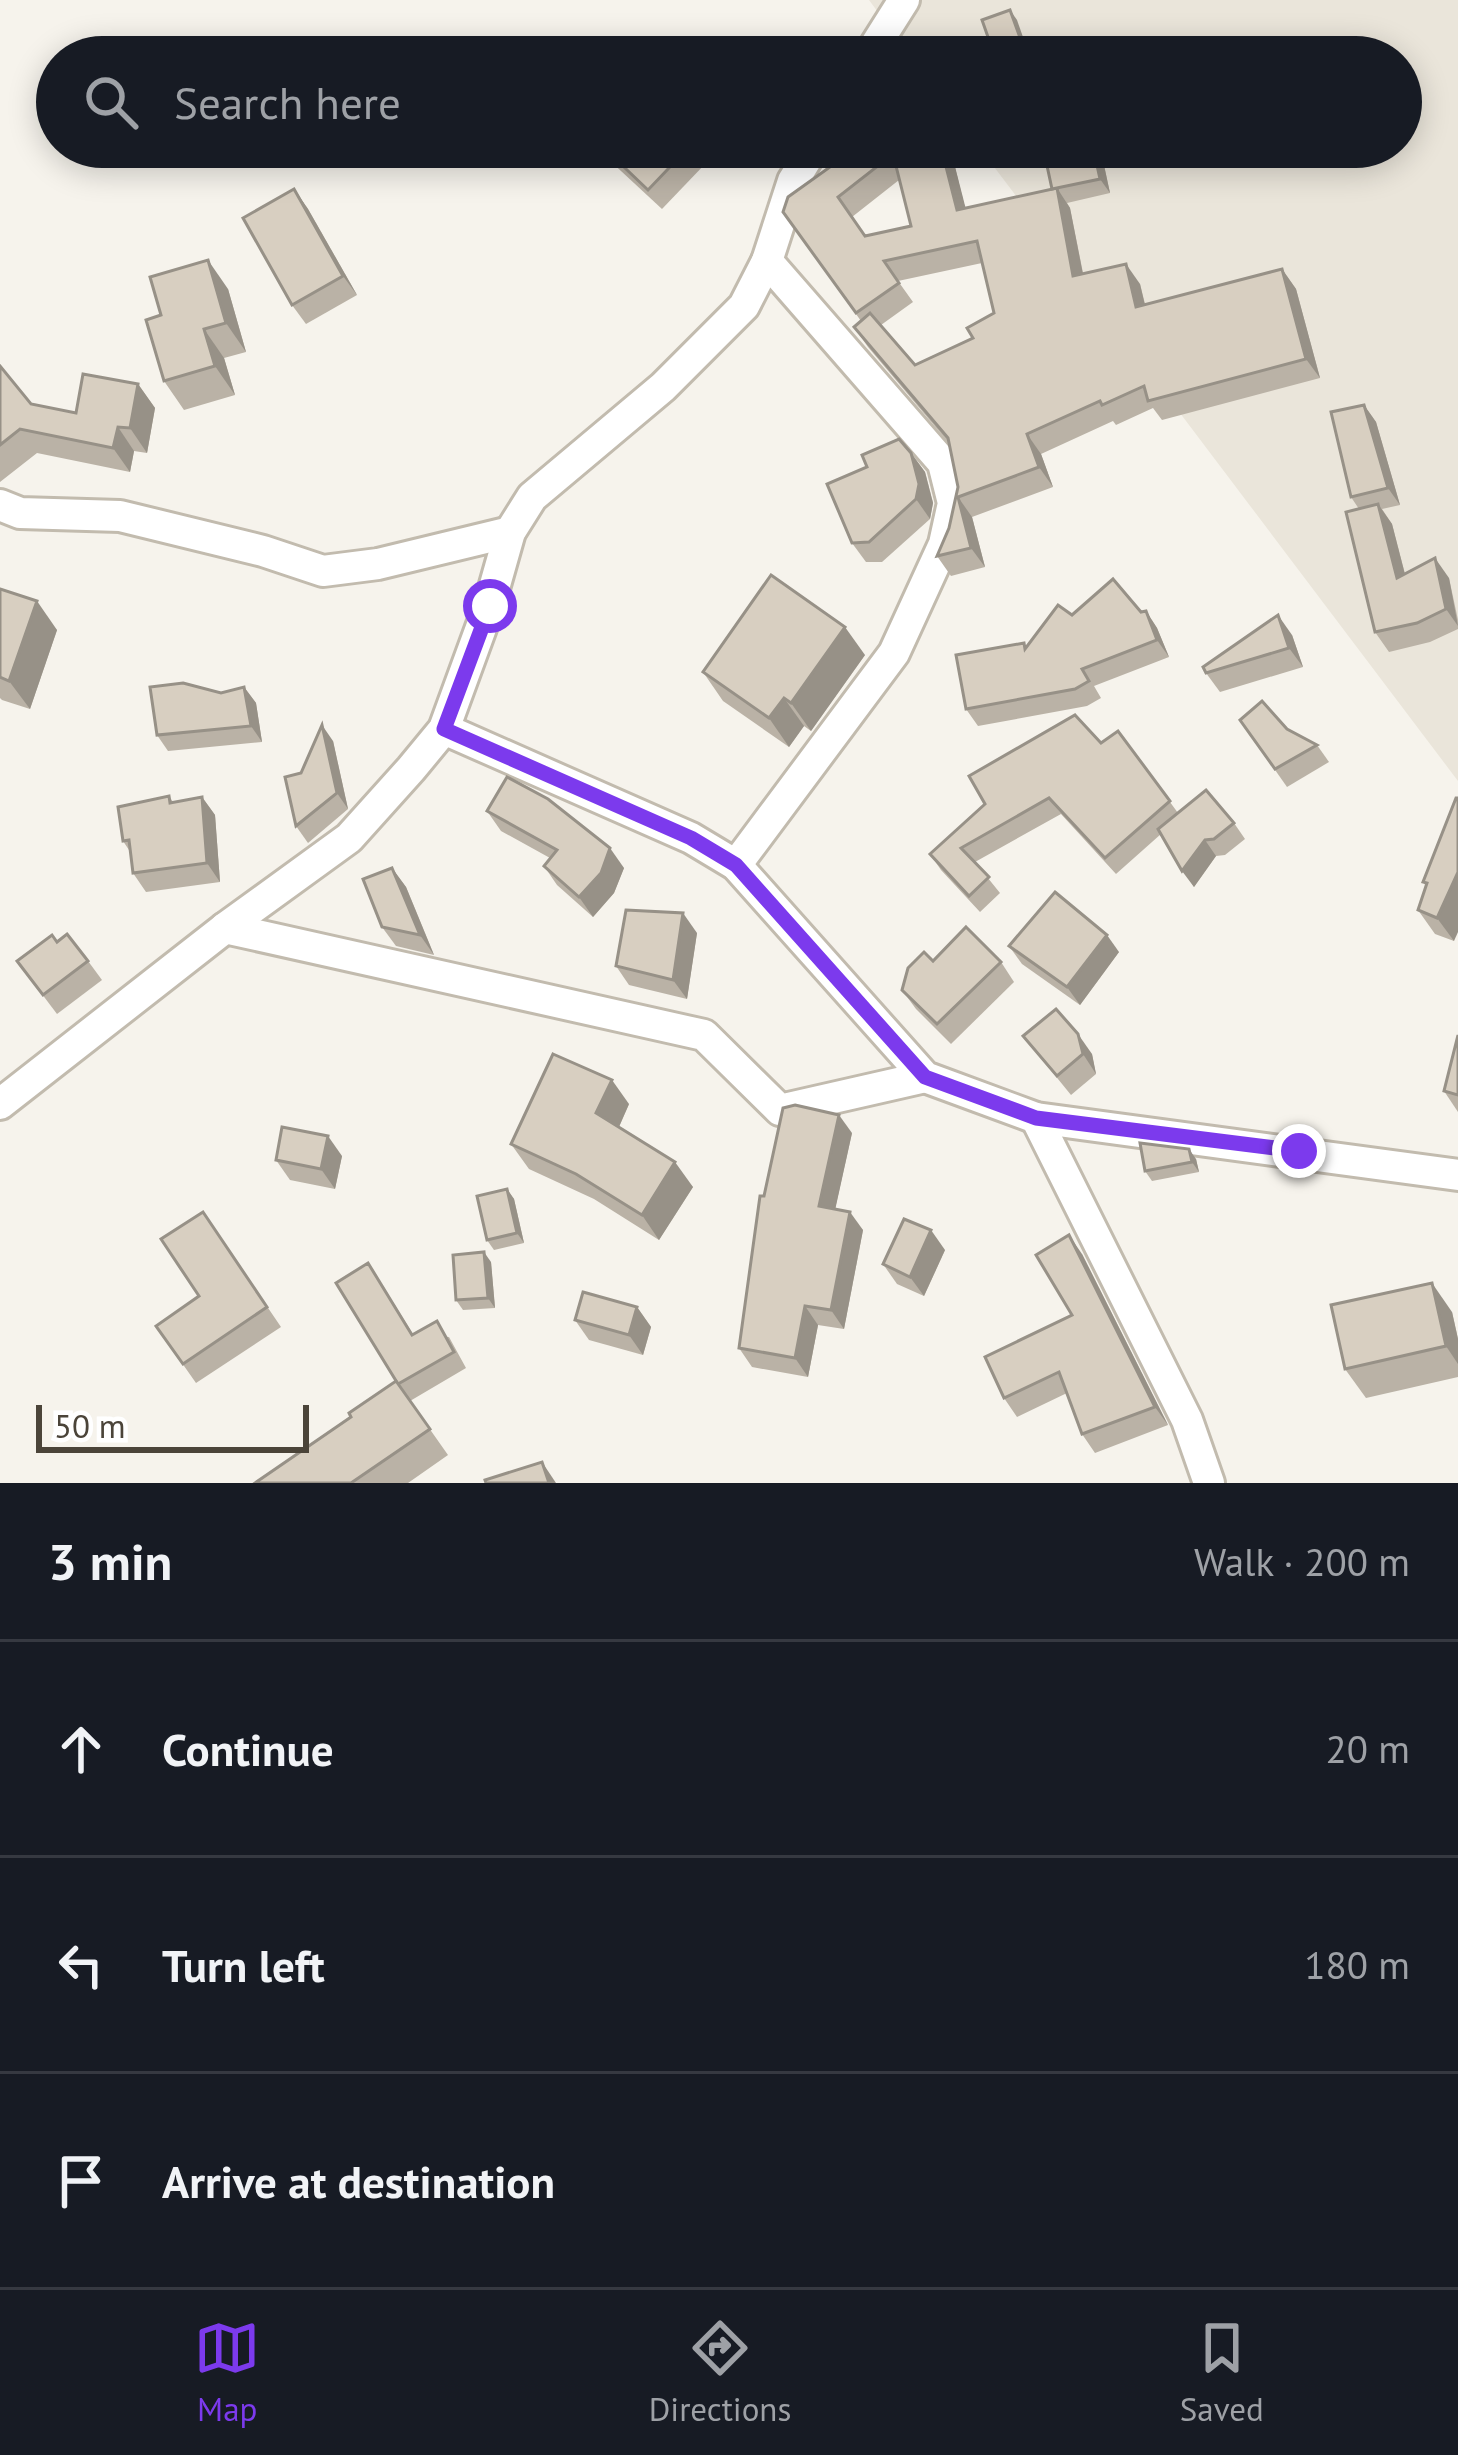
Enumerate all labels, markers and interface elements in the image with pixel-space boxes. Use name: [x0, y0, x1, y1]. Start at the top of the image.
search box: [36, 36, 1422, 168]
icon: search: [78, 69, 144, 135]
text: Search here: [174, 73, 401, 131]
route start: [463, 579, 517, 633]
route end: [1272, 1124, 1326, 1178]
scale bar: [36, 1399, 309, 1452]
text: 50 m: [54, 1404, 126, 1447]
text: 3 min: [48, 1528, 172, 1594]
text: Walk · 200 m: [1194, 1536, 1410, 1587]
icon: ahead: [48, 1716, 114, 1782]
text: Continue: [162, 1720, 334, 1778]
text: 20 m: [1325, 1723, 1410, 1774]
icon: left: [48, 1932, 114, 1998]
text: Turn left: [162, 1936, 325, 1994]
text: 180 m: [1304, 1939, 1410, 1990]
icon: arrive: [48, 2148, 114, 2214]
text: Arrive at destination: [162, 2152, 555, 2210]
tab: Map: [194, 2315, 260, 2430]
tab: Directions: [649, 2315, 791, 2430]
tab: Saved: [1180, 2315, 1264, 2430]

